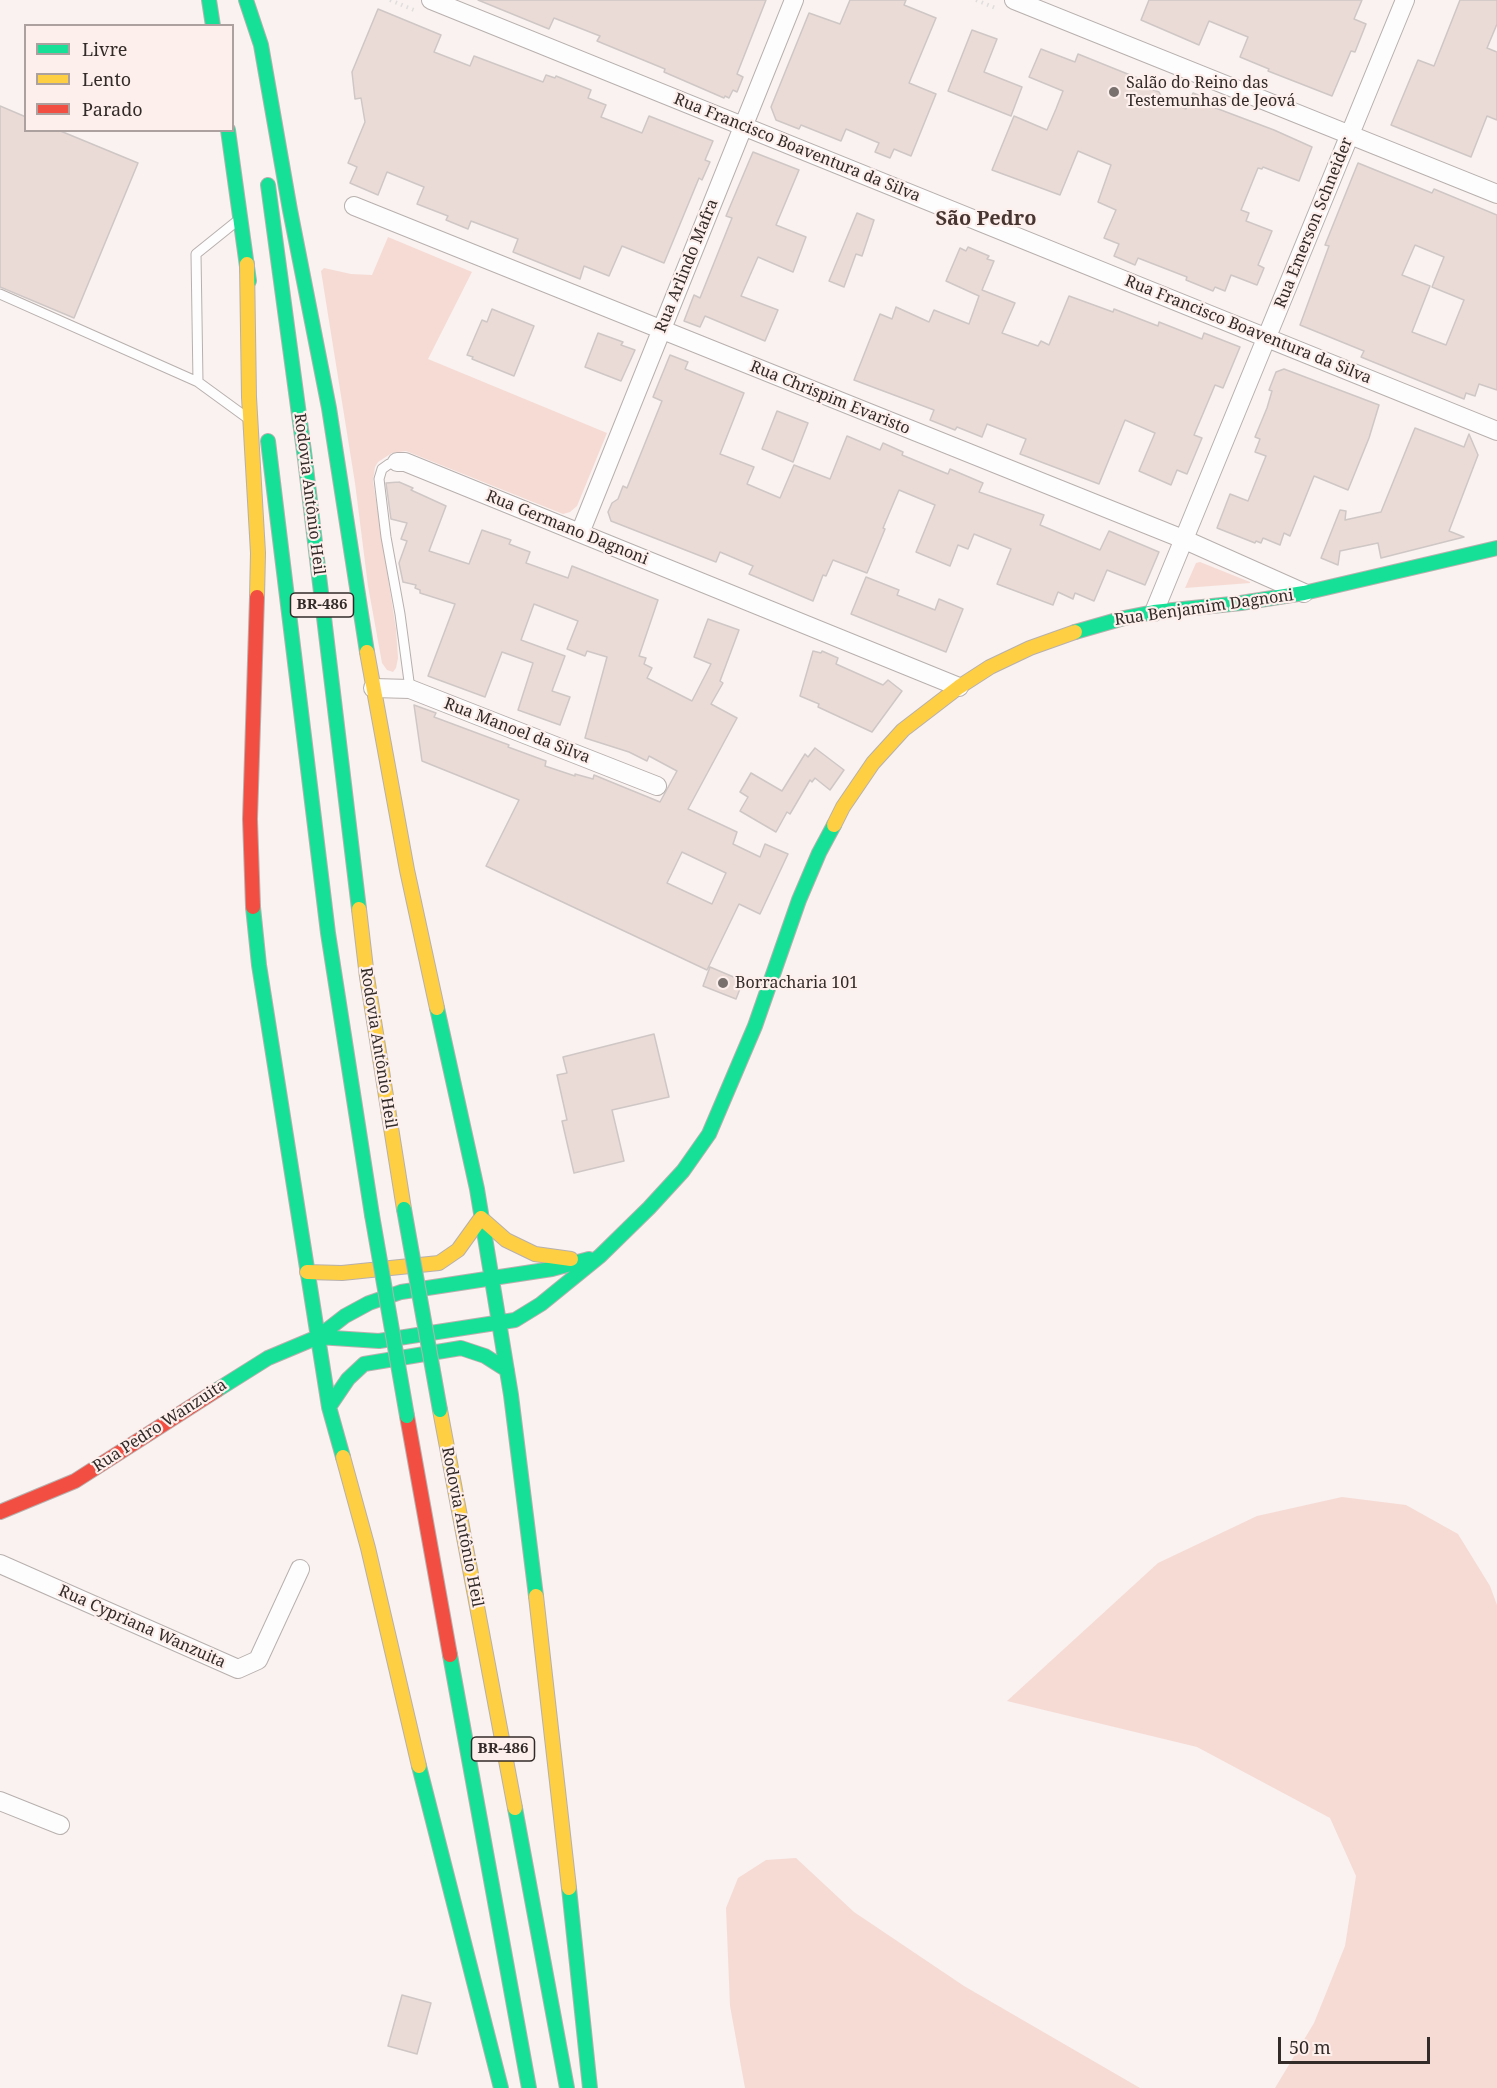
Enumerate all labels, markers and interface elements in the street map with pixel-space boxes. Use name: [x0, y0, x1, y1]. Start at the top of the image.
legend: [24, 24, 234, 132]
text: Livre: [82, 37, 128, 61]
text: Lento: [82, 67, 131, 91]
place label: Salão do Reino das Testemunhas de Jeová: [1126, 73, 1295, 111]
marker: Salão do Reino das Testemunhas de Jeová: [1107, 85, 1121, 99]
street label: Rua Francisco Boaventura da Silva: [671, 90, 923, 206]
text: Parado: [82, 97, 143, 121]
street label: Rua Emerson Schneider: [1271, 135, 1357, 311]
street label: Rua Arlindo Mafra: [651, 196, 723, 336]
district label: São Pedro: [936, 207, 1036, 231]
street label: Rua Francisco Boaventura da Silva: [1122, 272, 1374, 388]
street label: Rua Chrispim Evaristo: [747, 357, 913, 439]
street label: Rodovia Antônio Heil: [290, 412, 328, 576]
street label: Rua Germano Dagnoni: [483, 487, 651, 569]
street label: Rua Benjamim Dagnoni: [1113, 586, 1295, 630]
road number: BR-486: [290, 593, 354, 617]
street label: Rua Manoel da Silva: [441, 694, 593, 768]
street label: Rodovia Antônio Heil: [356, 966, 400, 1130]
place label: Borracharia 101: [735, 973, 858, 993]
marker: Borracharia 101: [716, 976, 730, 990]
street label: Rua Pedro Wanzuita: [89, 1376, 231, 1476]
street label: Rodovia Antônio Heil: [437, 1445, 487, 1609]
street label: Rua Cypriana Wanzuita: [56, 1581, 228, 1673]
road number: BR-486: [472, 1737, 534, 1761]
scale bar: [1281, 2025, 1432, 2063]
text: 50 m: [1289, 2035, 1331, 2059]

